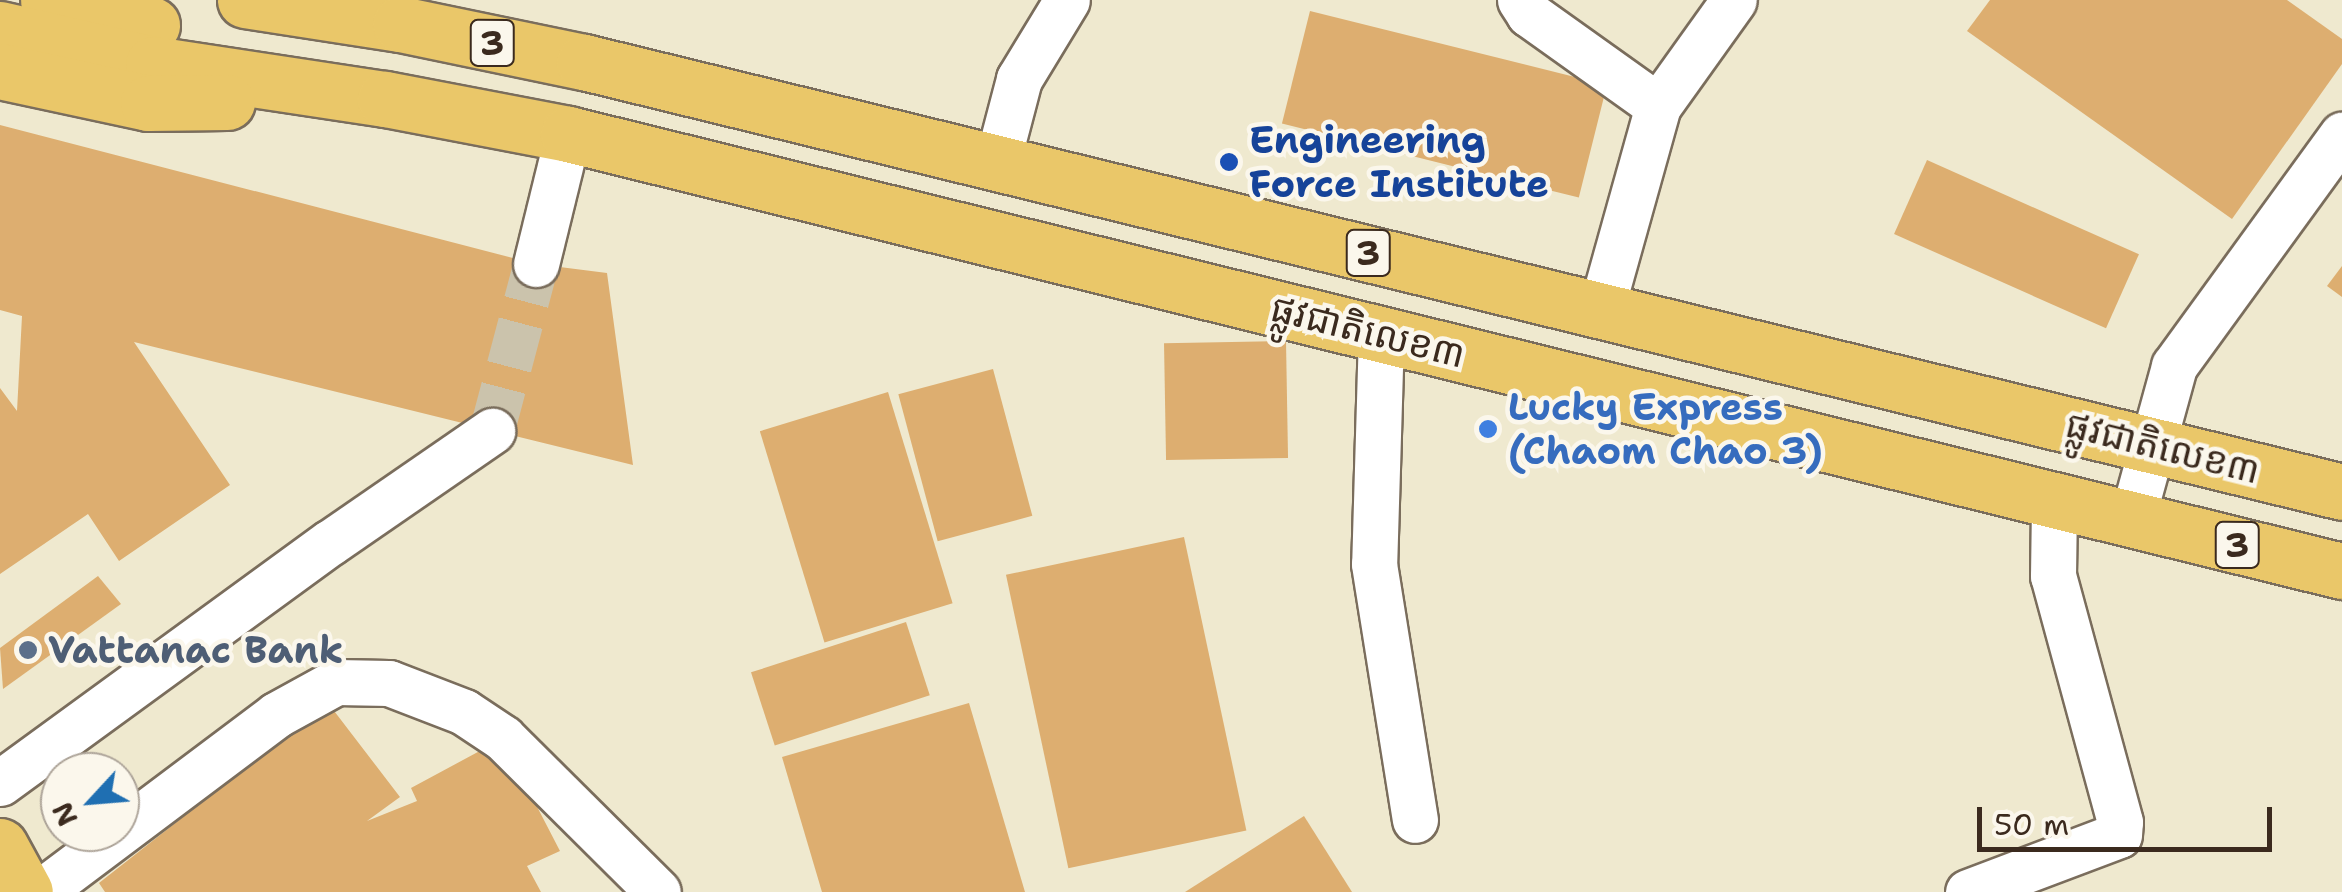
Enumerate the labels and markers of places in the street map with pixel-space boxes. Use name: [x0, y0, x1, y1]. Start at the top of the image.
place label: Engineering Force Institute: [1249, 117, 1549, 206]
marker: Engineering Force Institute: [1218, 151, 1240, 173]
place label: Lucky Express (Chaom Chao 3): [1508, 384, 1823, 474]
marker: Lucky Express (Chaom Chao 3): [1477, 418, 1499, 440]
place label: Vattanac Bank: [48, 627, 343, 673]
marker: Vattanac Bank: [17, 639, 39, 661]

